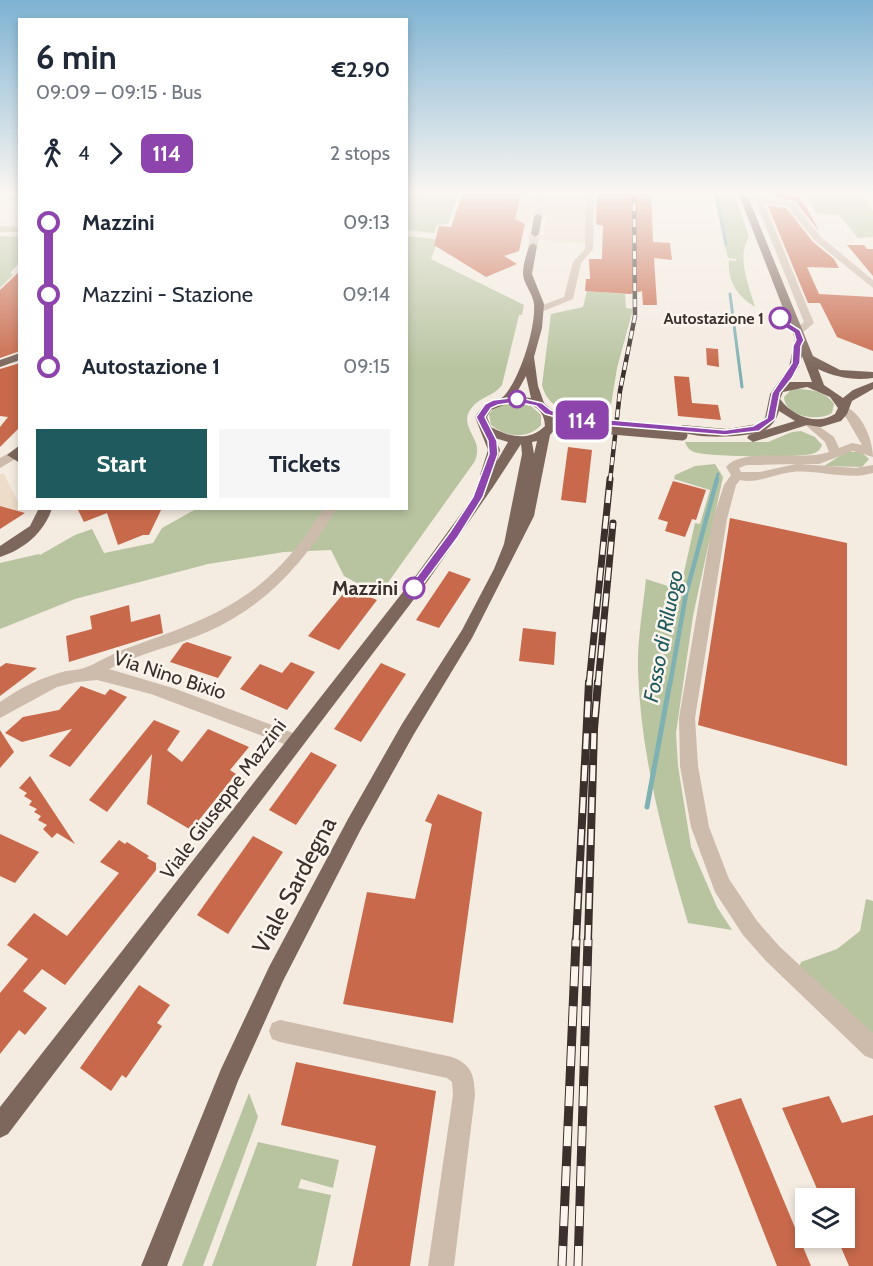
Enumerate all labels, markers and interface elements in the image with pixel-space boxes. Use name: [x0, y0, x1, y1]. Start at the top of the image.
text: 6 min: [36, 37, 117, 77]
text: €2.90: [332, 56, 390, 83]
text: 09:09 – 09:15 · Bus: [36, 80, 202, 104]
icon: walk: [36, 137, 69, 170]
icon: forward: [99, 137, 132, 170]
text: 4: [78, 141, 90, 165]
text: 114: [153, 141, 181, 166]
text: 2 stops: [330, 141, 390, 165]
text: Mazzini: [82, 209, 155, 236]
text: 09:13: [343, 210, 390, 234]
text: Mazzini - Stazione: [82, 281, 253, 308]
text: 09:14: [342, 282, 390, 306]
marker: Autostazione 1: [769, 307, 791, 329]
place label: Autostazione 1: [663, 309, 764, 328]
text: Autostazione 1: [82, 353, 220, 380]
text: 09:15: [343, 354, 390, 378]
unlabelled marker: [508, 390, 526, 408]
line badge: 114: [548, 400, 616, 440]
text: 114: [568, 408, 596, 433]
button: Start: [36, 429, 207, 498]
button: Tickets: [219, 429, 390, 498]
water label: Fosso di Riluogo: [638, 568, 688, 704]
place label: Mazzini: [332, 576, 398, 600]
marker: Mazzini: [403, 577, 425, 599]
street label: Via Nino Bixio: [111, 646, 229, 704]
street label: Viale Giuseppe Mazzini: [155, 714, 291, 884]
street label: Viale Sardegna: [246, 811, 342, 958]
map controls: [795, 1188, 855, 1248]
button: layers: [795, 1188, 855, 1248]

